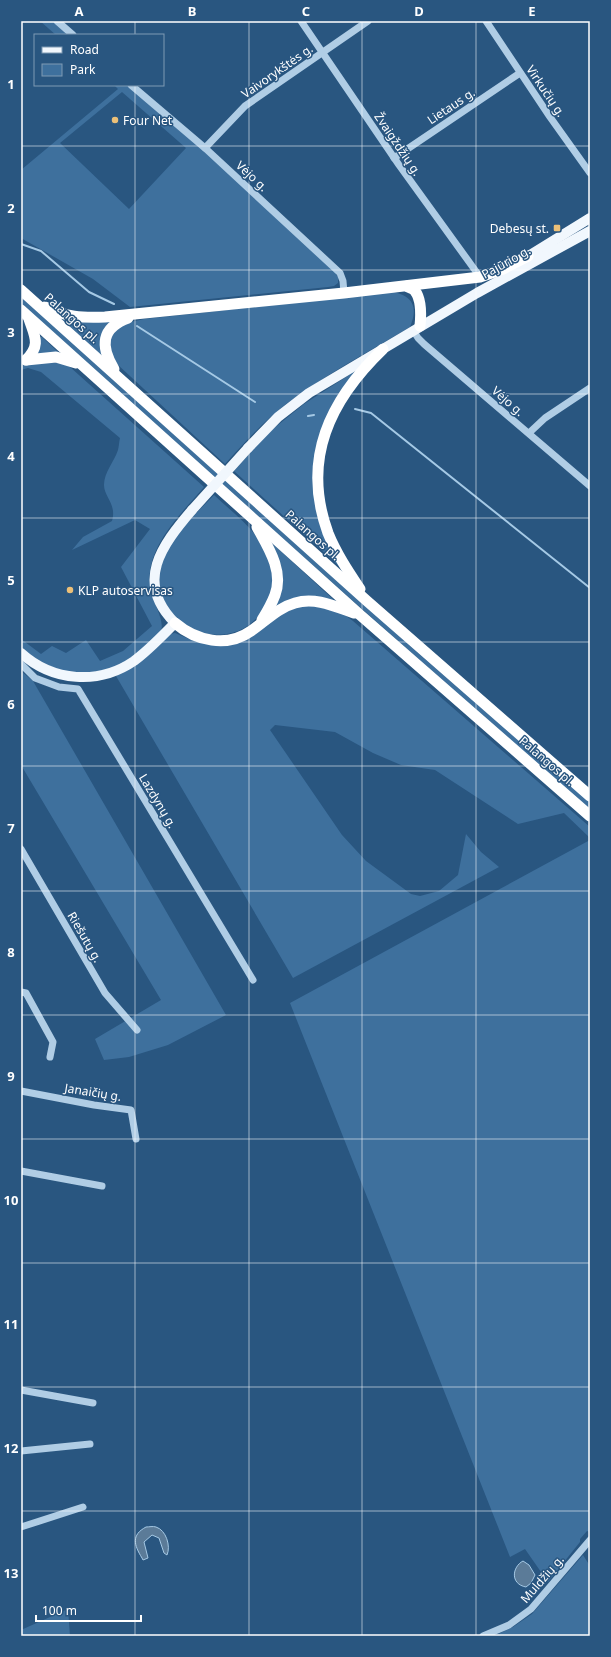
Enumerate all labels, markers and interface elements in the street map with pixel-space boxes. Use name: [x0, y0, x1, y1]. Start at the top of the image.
text: A: [75, 2, 84, 20]
text: B: [188, 2, 196, 20]
text: C: [302, 2, 310, 20]
text: D: [414, 2, 424, 20]
text: E: [528, 2, 536, 20]
legend: [34, 34, 164, 86]
street label: Vaivorykštės g.: [238, 40, 316, 102]
text: Road: [70, 41, 99, 58]
text: Park: [70, 61, 96, 78]
street label: Virkučių g.: [522, 62, 570, 120]
text: 1: [7, 75, 15, 93]
street label: Lietaus g.: [424, 84, 478, 128]
street label: Žvaigždžių g.: [371, 109, 425, 179]
place label: Four Net: [123, 112, 173, 129]
marker: Four Net: [110, 115, 120, 125]
street label: Vėjo g.: [232, 157, 272, 195]
text: 2: [7, 199, 15, 217]
place label: Debesų st.: [490, 220, 549, 237]
marker: Debesų st.: [552, 223, 562, 233]
street label: Pajūrio g.: [478, 242, 534, 282]
street label: Palangos pl.: [41, 289, 103, 347]
text: 3: [7, 323, 15, 341]
street label: Vėjo g.: [488, 382, 528, 420]
text: 4: [7, 447, 15, 465]
street label: Palangos pl.: [282, 506, 344, 564]
text: 5: [7, 571, 15, 589]
place label: KLP autoservisas: [78, 582, 173, 599]
marker: KLP autoservisas: [65, 585, 75, 595]
text: 6: [7, 695, 15, 713]
street label: Palangos pl.: [516, 732, 578, 790]
street label: Lazdynų g.: [135, 771, 181, 831]
text: 7: [7, 819, 15, 837]
street label: Riešutų g.: [64, 909, 106, 965]
text: 8: [7, 943, 15, 961]
text: 9: [7, 1067, 15, 1085]
street label: Janaičių g.: [62, 1079, 123, 1105]
text: 10: [4, 1191, 18, 1209]
text: 11: [4, 1315, 18, 1333]
text: 12: [4, 1439, 18, 1457]
street label: Muldžių g.: [516, 1551, 568, 1607]
text: 13: [4, 1564, 18, 1582]
scale bar: [36, 1597, 141, 1623]
text: 100 m: [42, 1602, 77, 1619]

